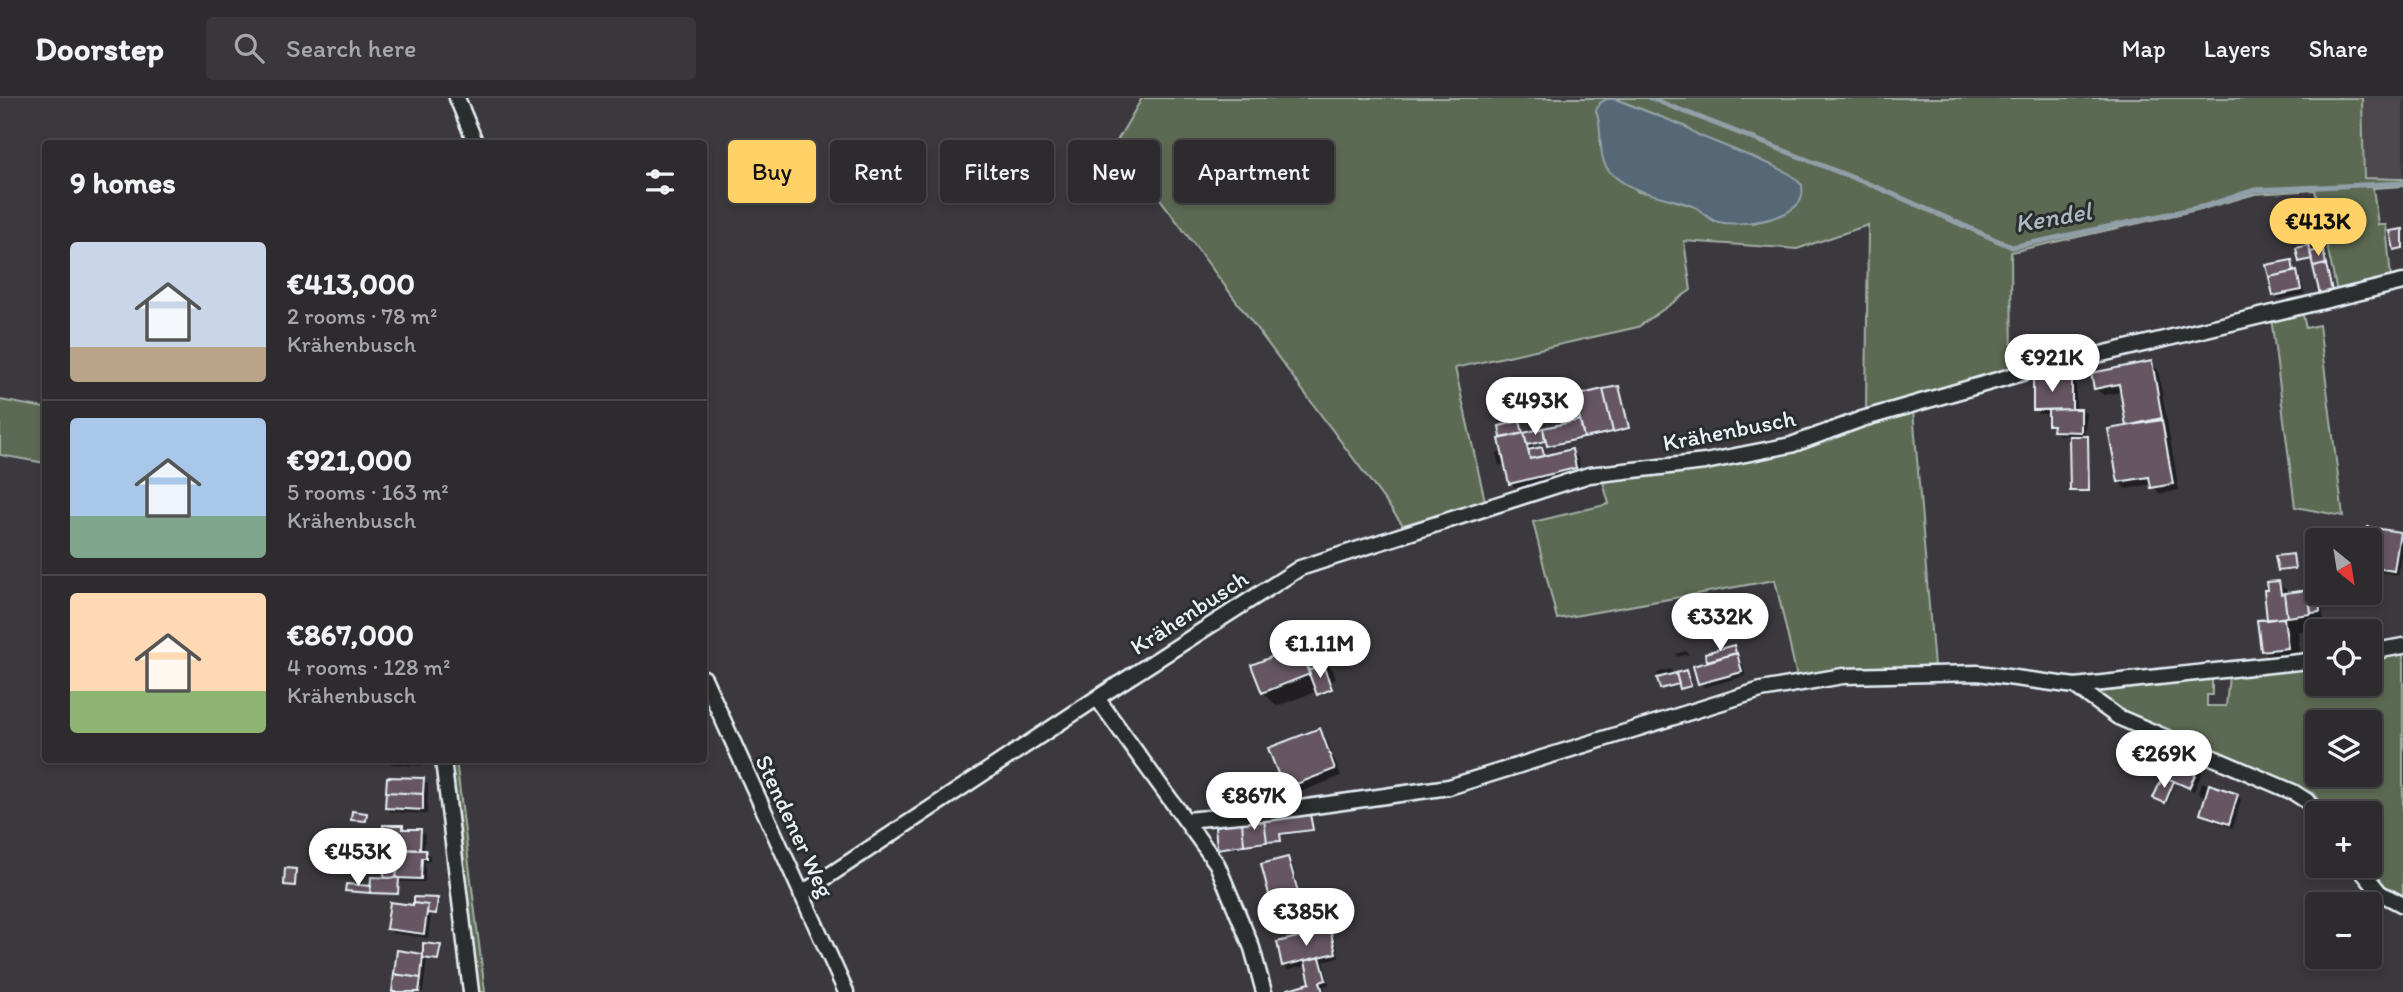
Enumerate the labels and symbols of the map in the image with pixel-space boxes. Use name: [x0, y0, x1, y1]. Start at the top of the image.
water label: Kendel: [2012, 194, 2095, 239]
pin: €413K: [2269, 198, 2367, 258]
pin: €921K: [2003, 334, 2101, 394]
pin: €493K: [1486, 378, 1584, 437]
street label: Krähenbusch: [1660, 403, 1798, 457]
north arrow: [2305, 528, 2382, 606]
street label: Krähenbusch: [1125, 563, 1254, 661]
pin: €332K: [1671, 594, 1769, 653]
pin: €1.11M: [1263, 620, 1377, 680]
pin: €269K: [2115, 730, 2213, 790]
street label: Stendener Weg: [749, 750, 841, 903]
pin: €867K: [1205, 772, 1303, 832]
pin: €453K: [309, 828, 407, 888]
pin: €385K: [1257, 888, 1355, 948]

